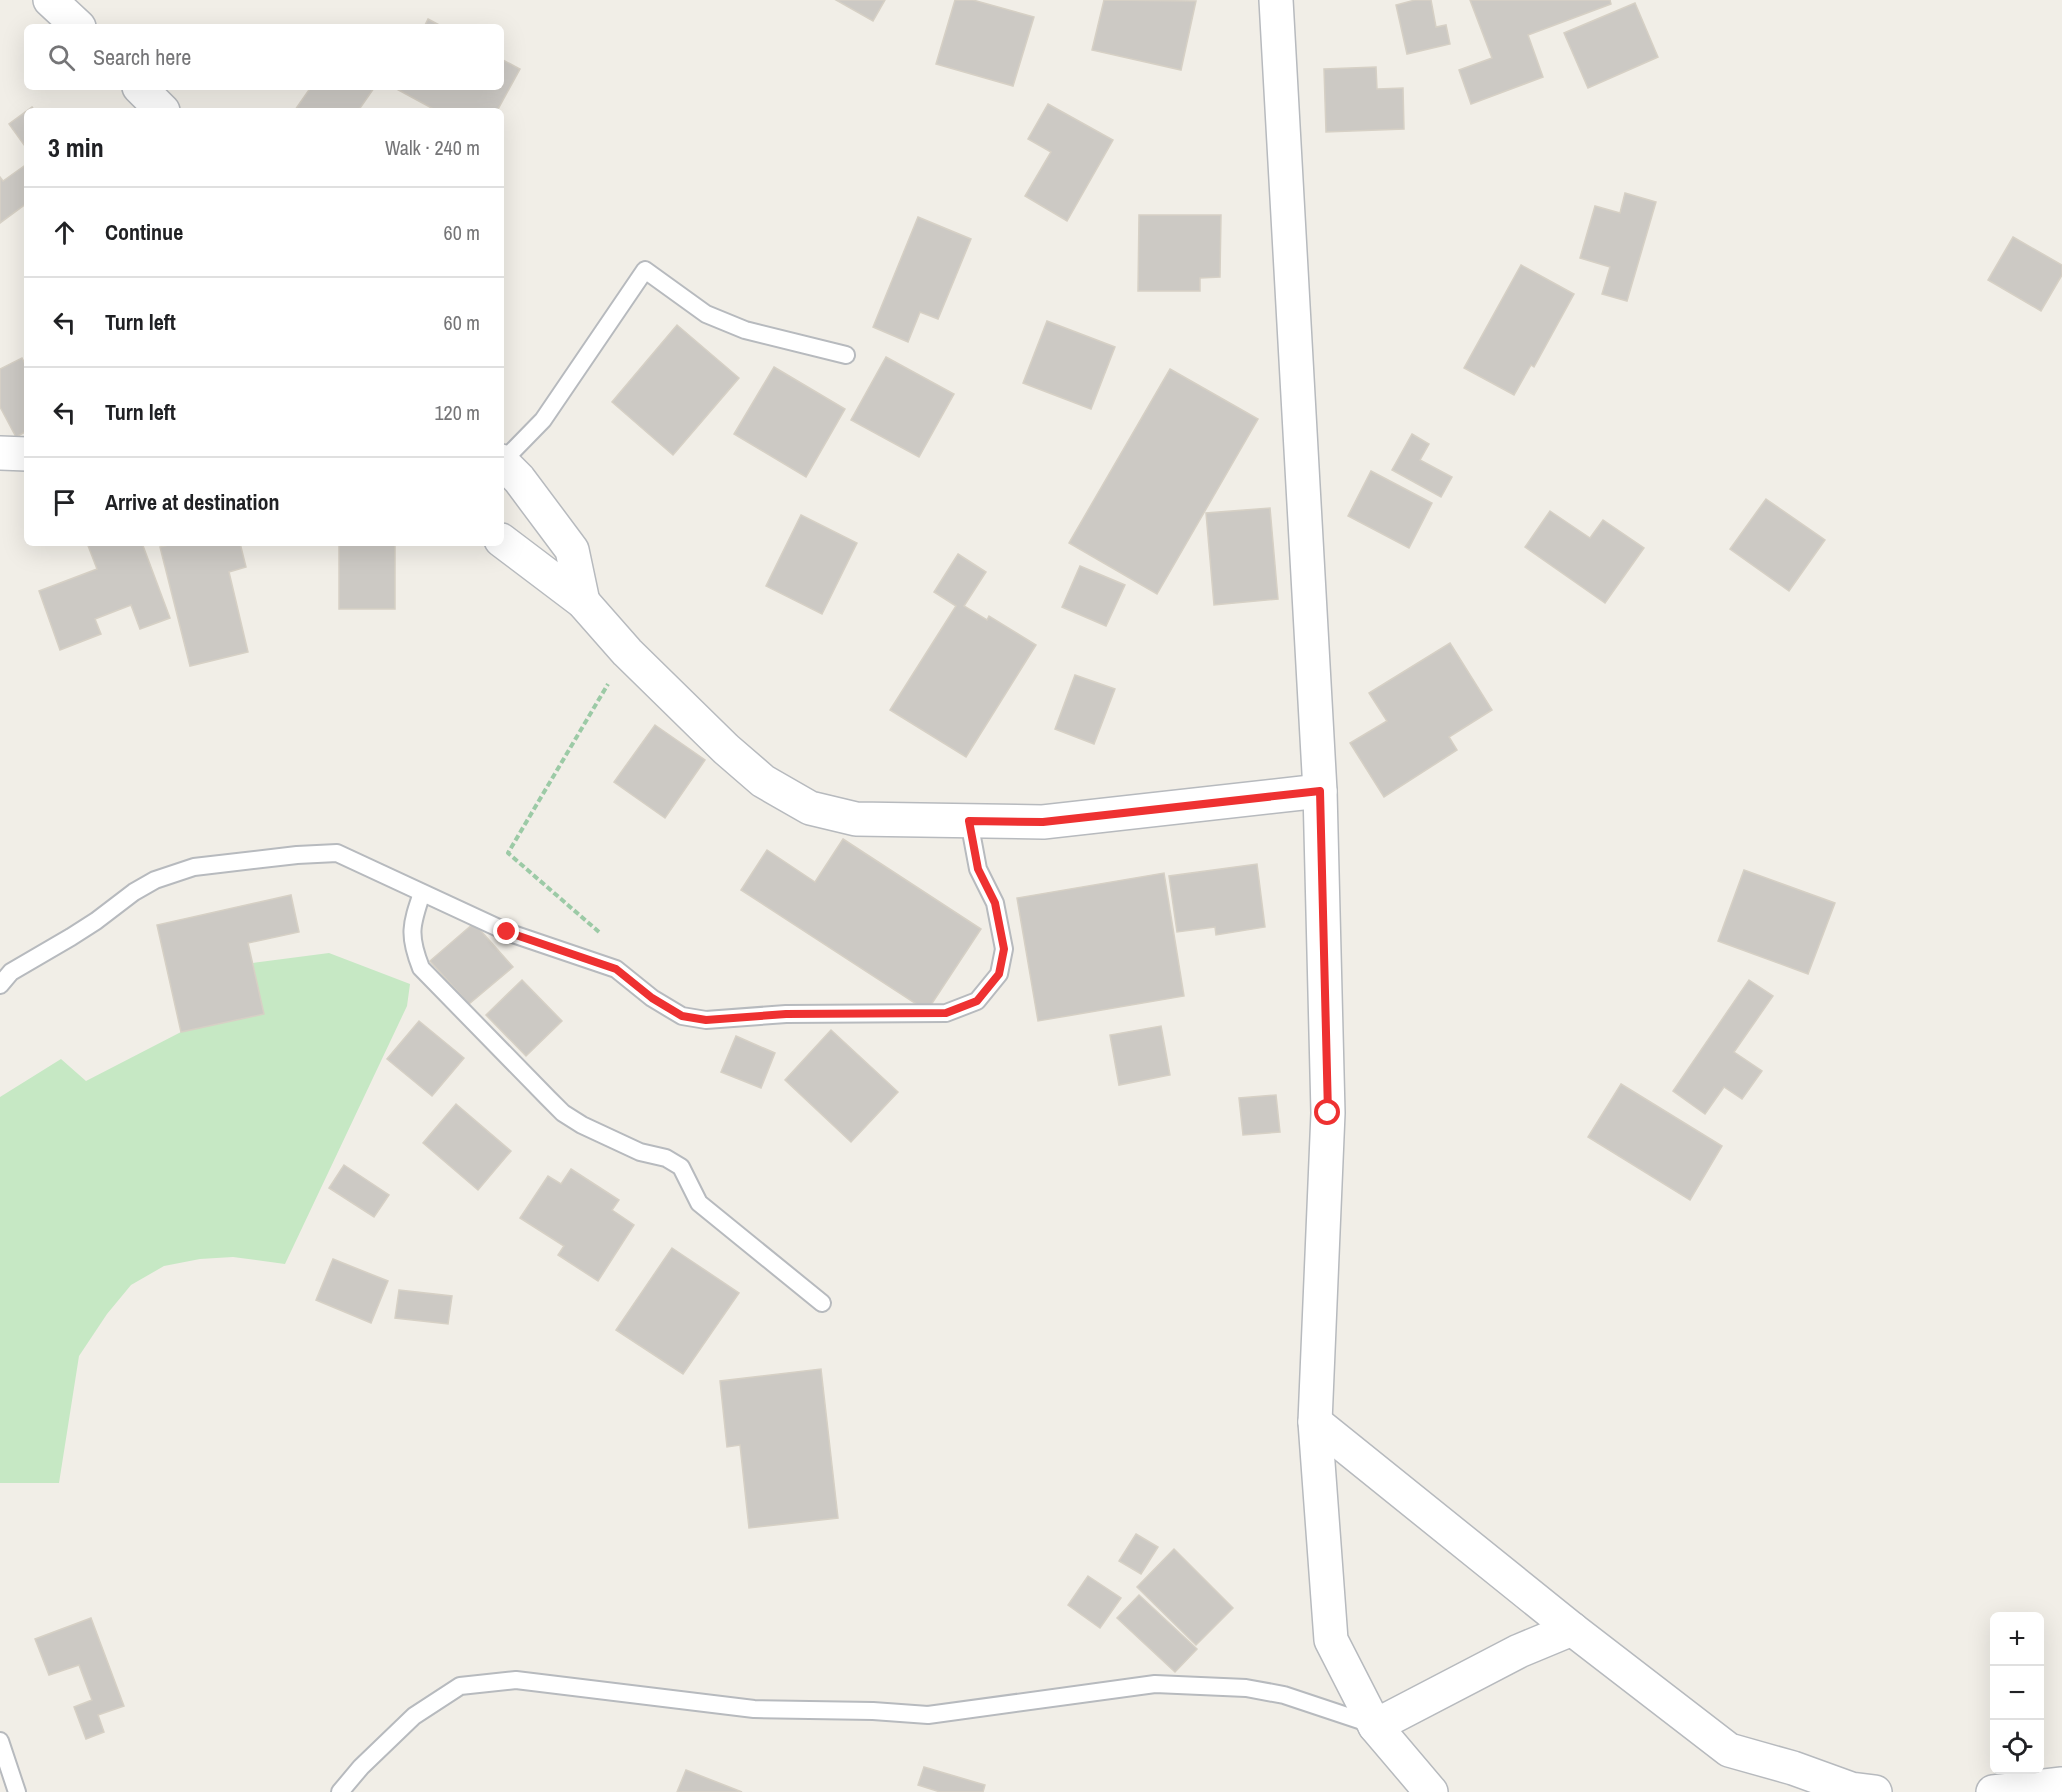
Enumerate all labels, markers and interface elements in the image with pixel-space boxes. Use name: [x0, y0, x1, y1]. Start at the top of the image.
search box: [24, 24, 504, 90]
icon: search: [45, 41, 78, 74]
text: Search here: [93, 42, 191, 72]
text: 3 min: [48, 130, 104, 165]
text: Walk · 240 m: [385, 134, 480, 161]
icon: ahead: [48, 216, 81, 249]
text: Continue: [105, 217, 183, 247]
text: 60 m: [444, 219, 480, 246]
icon: left: [48, 306, 81, 339]
text: Turn left: [105, 307, 176, 337]
text: 60 m: [444, 309, 480, 336]
icon: left: [48, 396, 81, 429]
text: Turn left: [105, 397, 176, 427]
text: 120 m: [434, 399, 480, 426]
icon: arrive: [48, 486, 81, 519]
text: Arrive at destination: [105, 487, 279, 517]
route end: [493, 918, 519, 944]
route start: [1314, 1099, 1340, 1125]
map controls: [1990, 1612, 2044, 1774]
button: +: [1990, 1612, 2044, 1666]
button: −: [1990, 1666, 2044, 1720]
button: locate: [1990, 1720, 2044, 1774]

